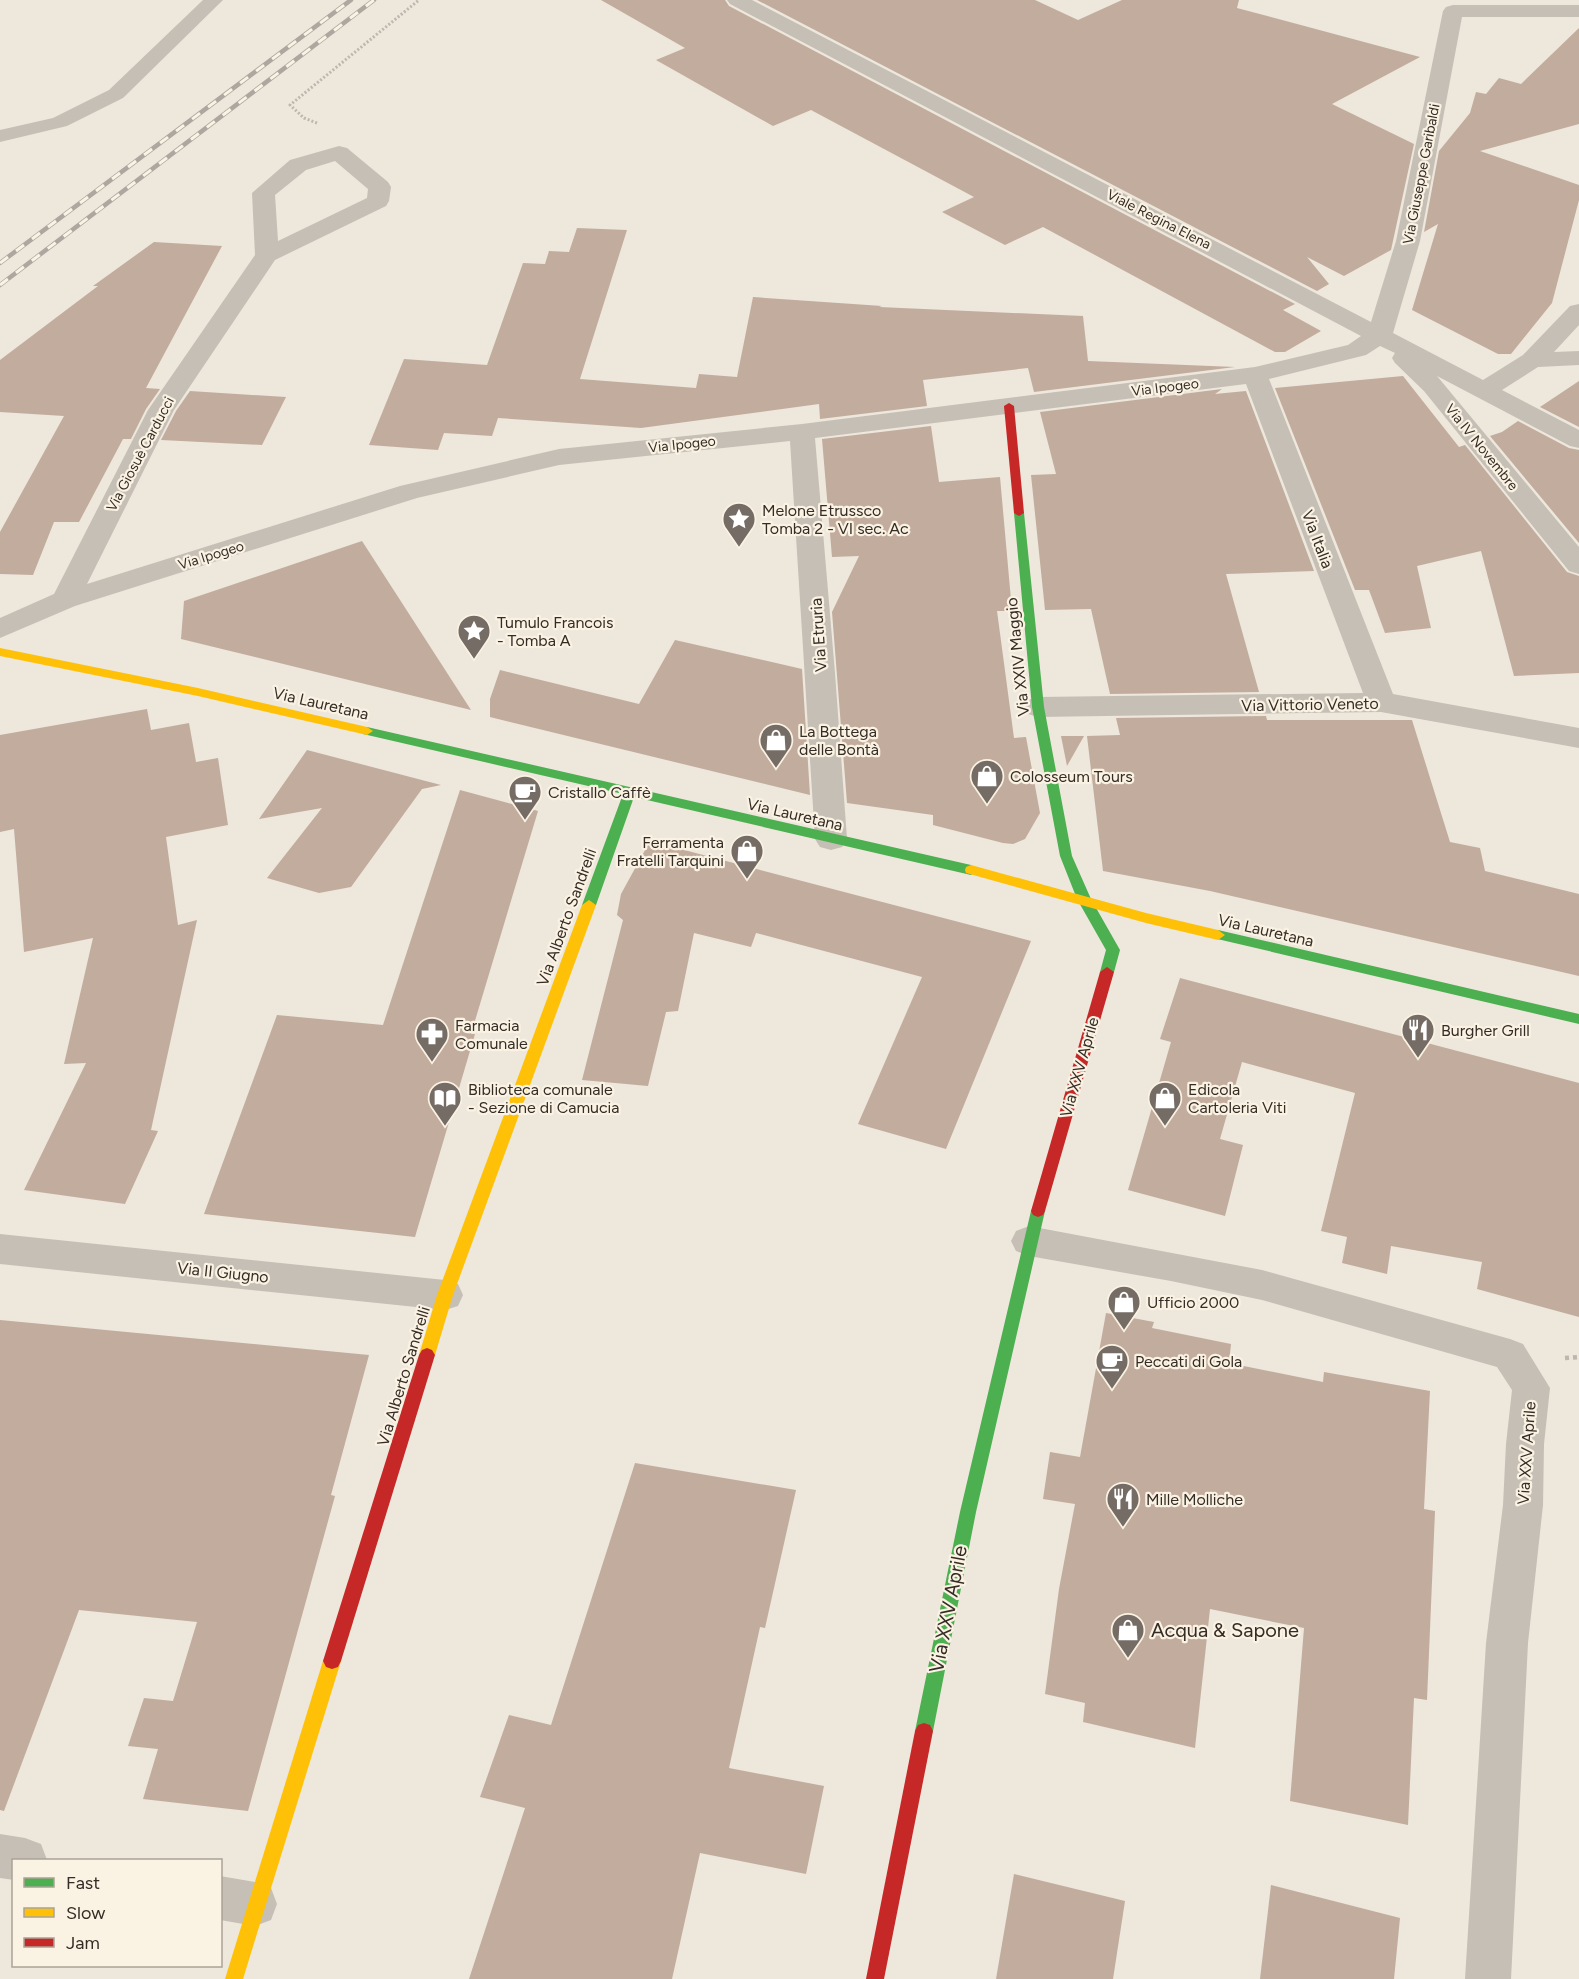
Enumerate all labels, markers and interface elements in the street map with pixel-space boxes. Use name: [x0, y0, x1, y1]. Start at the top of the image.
street label: Via Giuseppe Garibaldi: [1400, 102, 1443, 246]
street label: Viale Regina Elena: [1104, 186, 1214, 253]
street label: Via Ipogeo: [1130, 375, 1200, 400]
street label: Via Giosuè Carducci: [103, 394, 178, 514]
street label: Via IV Novembre: [1441, 401, 1522, 494]
street label: Via Ipogeo: [647, 433, 717, 456]
place icon: Melone Etrussco Tomba 2 - VI sec. Ac: [721, 501, 757, 548]
place label: Melone Etrussco Tomba 2 - VI sec. Ac: [762, 501, 909, 538]
street label: Via Italia: [1298, 507, 1337, 571]
street label: Via Ipogeo: [176, 537, 246, 574]
street label: Via Etruria: [806, 597, 831, 673]
street label: Via XXIV Maggio: [1002, 597, 1033, 717]
place icon: Tumulo Francois - Tomba A: [456, 613, 492, 660]
place label: Tumulo Francois - Tomba A: [497, 613, 613, 650]
street label: Via Lauretana: [271, 683, 371, 724]
street label: Via Vittorio Veneto: [1241, 694, 1379, 715]
shop icon: La Bottega delle Bontà: [758, 722, 794, 769]
place label: La Bottega delle Bontà: [799, 722, 879, 759]
shop icon: Colosseum Tours: [969, 758, 1005, 805]
place label: Colosseum Tours: [1010, 767, 1133, 786]
cafe icon: Cristallo Caffè: [507, 774, 543, 821]
place label: Cristallo Caffè: [548, 783, 651, 802]
street label: Via Lauretana: [745, 794, 845, 835]
place label: Ferramenta Fratelli Tarquini: [617, 833, 724, 870]
shop icon: Ferramenta Fratelli Tarquini: [729, 833, 765, 880]
street label: Via Alberto Sandrelli: [533, 846, 600, 989]
street label: Via Lauretana: [1216, 910, 1316, 951]
restaurant icon: Burgher Grill: [1400, 1012, 1436, 1059]
street label: Via XXV Aprile: [1056, 1015, 1103, 1119]
pharmacy icon: Farmacia Comunale: [414, 1016, 450, 1063]
place label: Farmacia Comunale: [455, 1016, 528, 1053]
place label: Burgher Grill: [1441, 1021, 1530, 1040]
library icon: Biblioteca comunale - Sezione di Camucia: [427, 1080, 463, 1127]
place label: Biblioteca comunale - Sezione di Camucia: [468, 1080, 619, 1117]
shop icon: Edicola Cartoleria Viti: [1147, 1080, 1183, 1127]
place label: Edicola Cartoleria Viti: [1188, 1080, 1286, 1117]
street label: Via II Giugno: [176, 1258, 270, 1287]
shop icon: Ufficio 2000: [1106, 1284, 1142, 1331]
place label: Ufficio 2000: [1147, 1293, 1239, 1312]
street label: Via Alberto Sandrelli: [373, 1304, 434, 1448]
cafe icon: Peccati di Gola: [1094, 1343, 1130, 1390]
place label: Peccati di Gola: [1135, 1352, 1242, 1371]
street label: Via XXV Aprile: [1513, 1401, 1540, 1505]
restaurant icon: Mille Molliche: [1105, 1481, 1141, 1528]
place label: Mille Molliche: [1146, 1490, 1243, 1509]
street label: Via XXV Aprile: [924, 1543, 972, 1675]
shop icon: Acqua & Sapone: [1110, 1612, 1146, 1659]
place label: Acqua & Sapone: [1151, 1618, 1299, 1642]
legend: [12, 1859, 222, 1967]
text: Fast: [66, 1872, 100, 1894]
text: Slow: [66, 1902, 105, 1924]
text: Jam: [66, 1932, 100, 1954]

